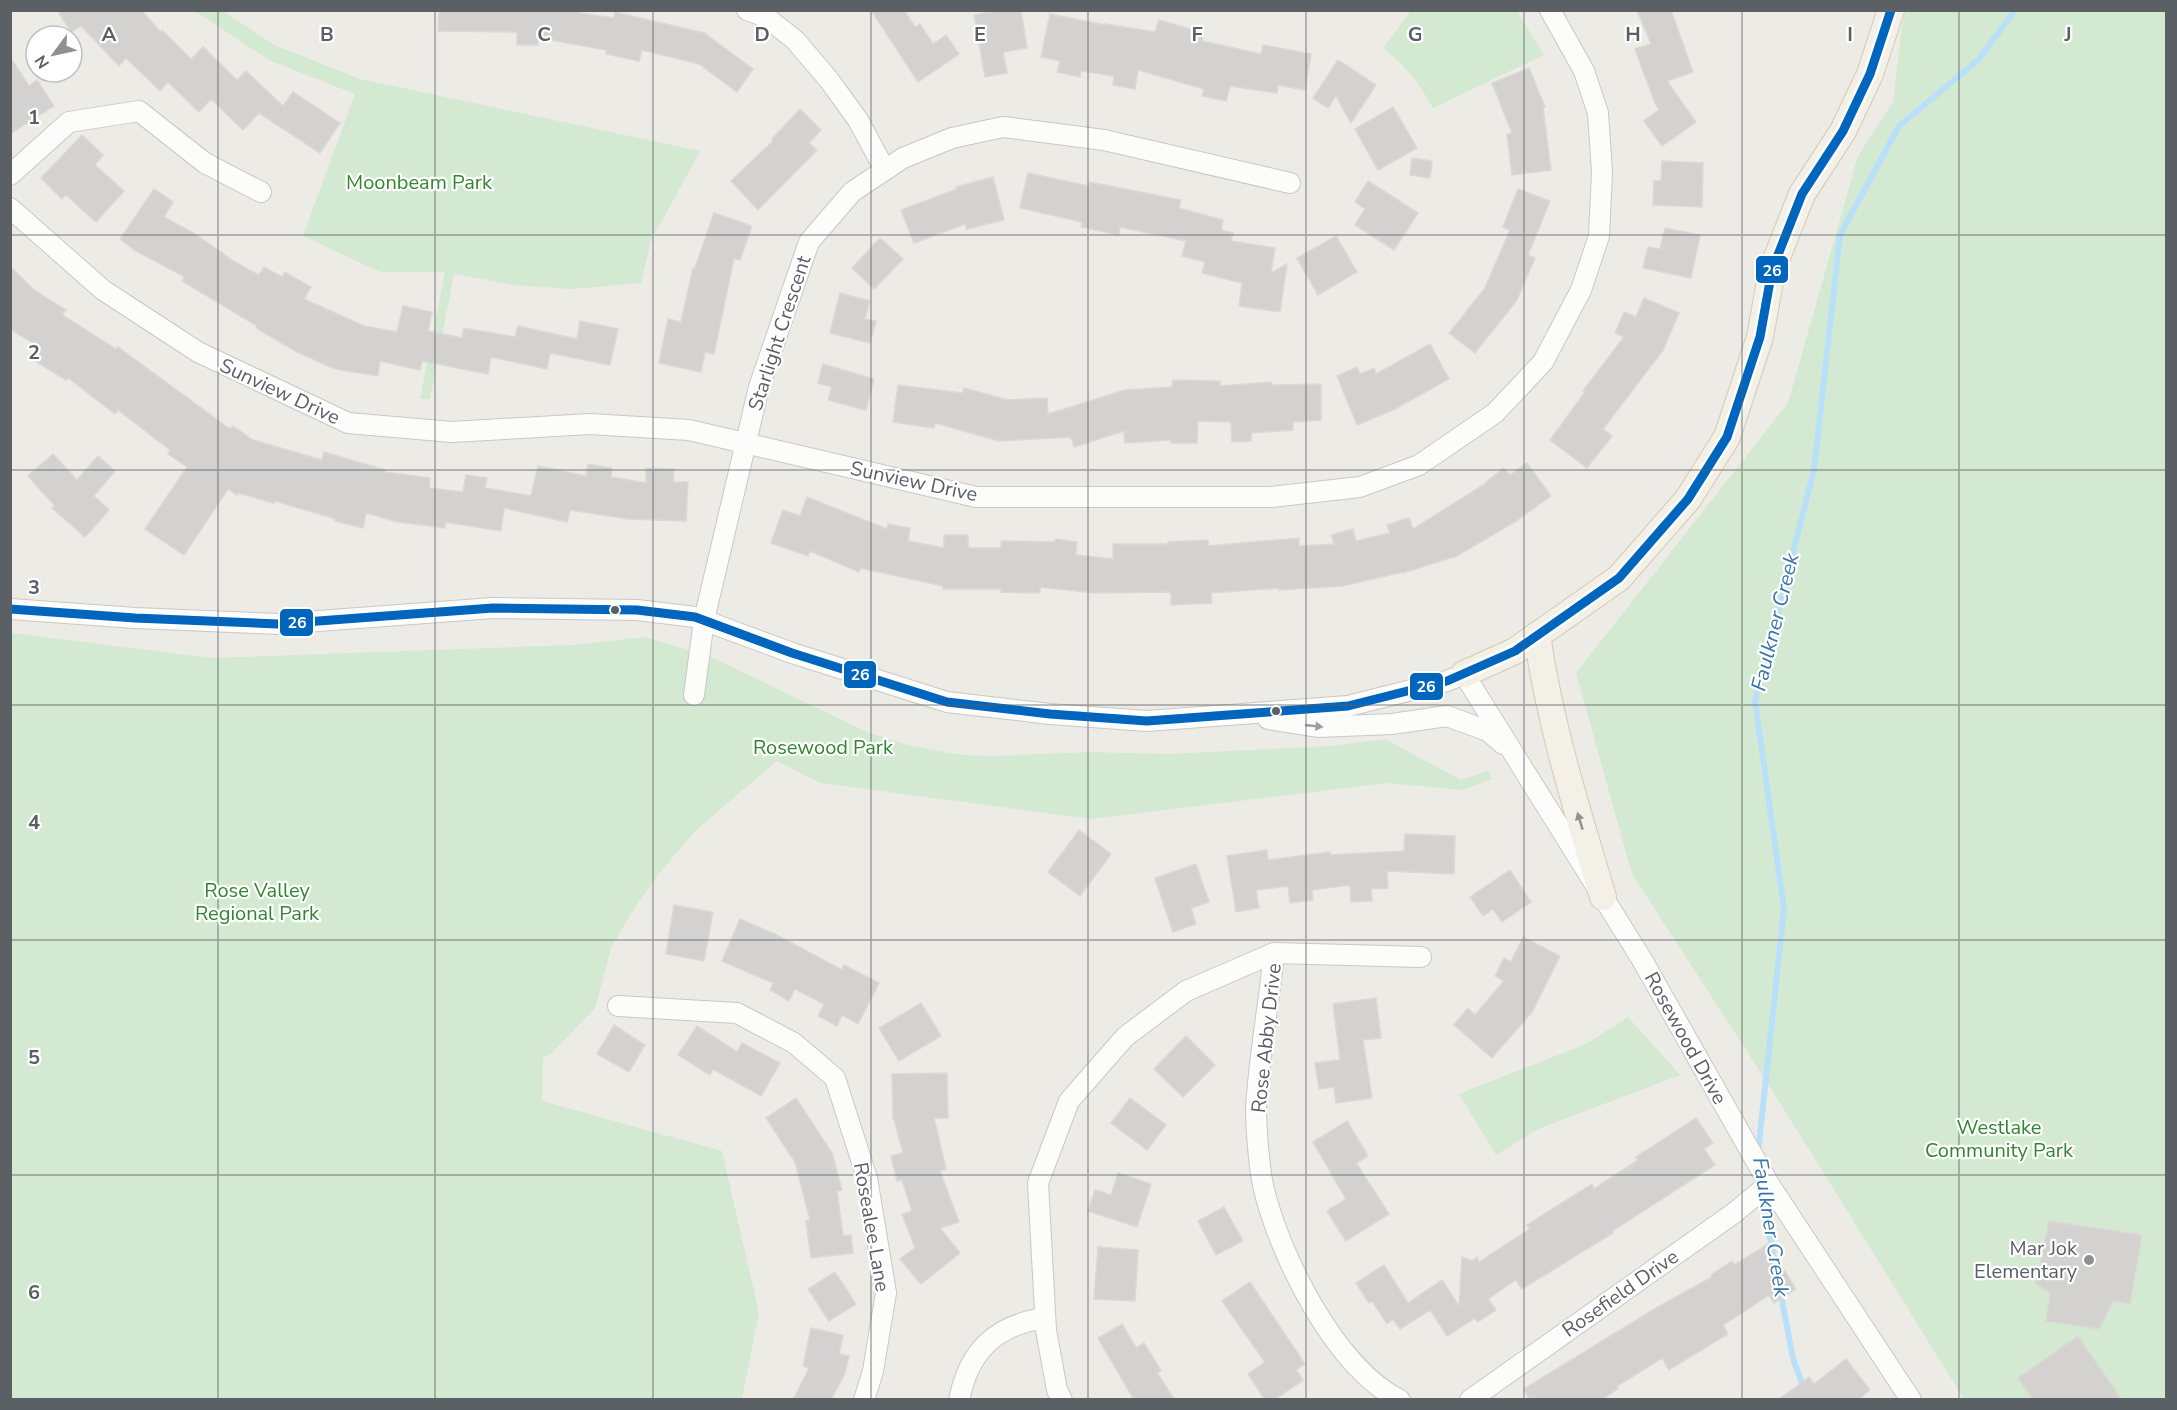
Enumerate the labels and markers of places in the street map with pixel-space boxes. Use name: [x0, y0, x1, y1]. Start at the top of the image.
unlabelled marker: [609, 604, 621, 616]
unlabelled marker: [1270, 705, 1282, 717]
place label: Mar Jok Elementary: [1974, 1235, 2078, 1285]
marker: Mar Jok Elementary: [2082, 1253, 2096, 1267]

